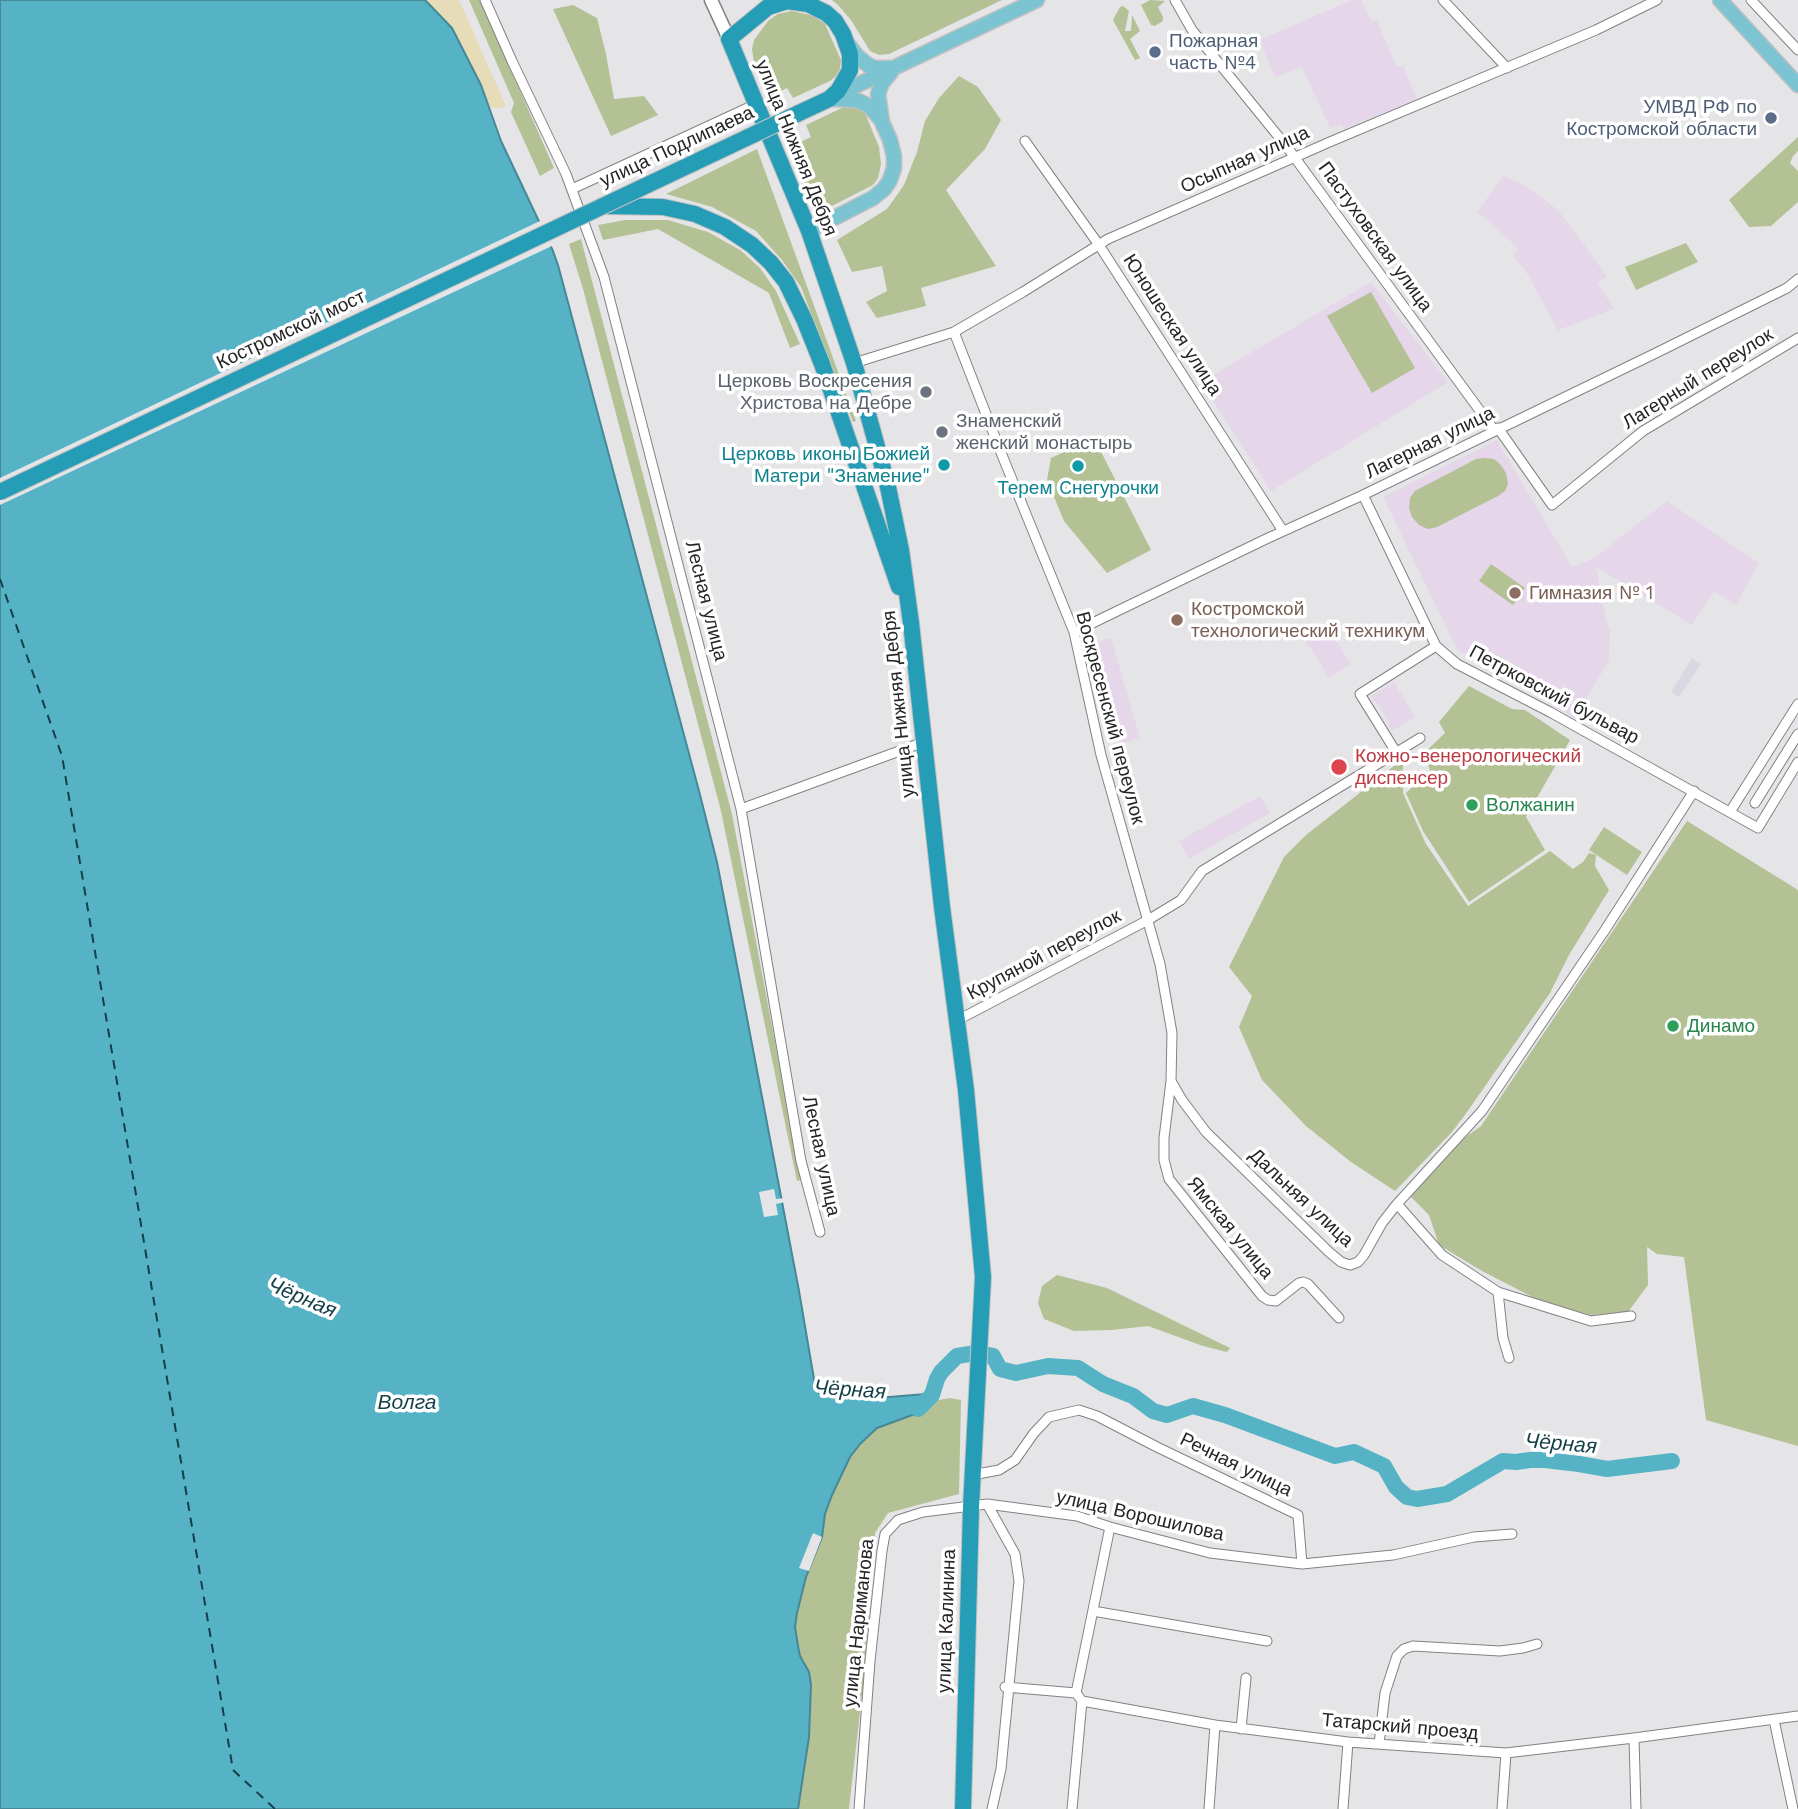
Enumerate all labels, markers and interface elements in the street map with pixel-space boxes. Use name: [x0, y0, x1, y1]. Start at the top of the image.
place label: Пожарная часть №4: [1169, 30, 1258, 74]
marker: Пожарная часть №4: [1147, 44, 1163, 60]
street label: улица Нижняя Дебря: [750, 57, 842, 239]
place label: УМВД РФ по Костромской области: [1566, 96, 1757, 140]
street label: улица Подлипаева: [596, 101, 758, 193]
marker: УМВД РФ по Костромской области: [1763, 110, 1779, 126]
street label: Осыпная улица: [1177, 121, 1313, 199]
street label: Пастуховская улица: [1313, 158, 1437, 316]
street label: Юношеская улица: [1118, 250, 1226, 400]
street label: Костромской мост: [213, 286, 369, 374]
street label: Лагерный переулок: [1619, 324, 1777, 434]
place label: Церковь Воскресения Христова на Дебре: [718, 370, 912, 414]
marker: Церковь Воскресения Христова на Дебре: [918, 384, 934, 400]
street label: Лагерная улица: [1362, 402, 1498, 484]
place label: Знаменский женский монастырь: [956, 410, 1132, 454]
marker: Знаменский женский монастырь: [934, 424, 950, 440]
place label: Церковь иконы Божией Матери "Знамение": [722, 443, 930, 487]
marker: Церковь иконы Божией Матери "Знамение": [936, 457, 952, 473]
marker: Терем Cнегурочки: [1070, 458, 1086, 474]
place label: Терем Cнегурочки: [997, 477, 1159, 499]
street label: Лесная улица: [680, 539, 732, 663]
place label: Гимназия № 1: [1529, 582, 1654, 604]
marker: Гимназия № 1: [1507, 585, 1523, 601]
place label: Костромской технологический техникум: [1191, 598, 1425, 642]
street label: улица Нижняя Дебря: [878, 609, 920, 799]
street label: Воскресенский переулок: [1071, 609, 1149, 827]
marker: Костромской технологический техникум: [1169, 612, 1185, 628]
street label: Петрковский бульвар: [1465, 641, 1643, 749]
place label: Кожно-венерологический диспенсер: [1355, 745, 1581, 789]
marker: Кожно-венерологический диспенсер: [1329, 757, 1349, 777]
place label: Волжанин: [1486, 794, 1575, 816]
marker: Волжанин: [1464, 797, 1480, 813]
street label: Крупяной переулок: [963, 905, 1125, 1005]
place label: Динамо: [1687, 1015, 1755, 1037]
marker: Динамо: [1665, 1018, 1681, 1034]
street label: Лесная улица: [797, 1094, 845, 1218]
street label: Дальняя улица: [1244, 1144, 1358, 1252]
street label: Ямская улица: [1182, 1172, 1278, 1284]
water label: Чёрная: [264, 1272, 340, 1324]
water label: Чёрная: [813, 1375, 887, 1405]
water label: Волга: [378, 1390, 436, 1416]
street label: Речная улица: [1176, 1428, 1296, 1502]
water label: Чёрная: [1524, 1428, 1598, 1460]
street label: улица Ворошилова: [1054, 1486, 1226, 1546]
street label: улица Нариманова: [839, 1538, 879, 1708]
street label: улица Калинина: [933, 1549, 961, 1693]
street label: Татарский проезд: [1321, 1709, 1479, 1745]

